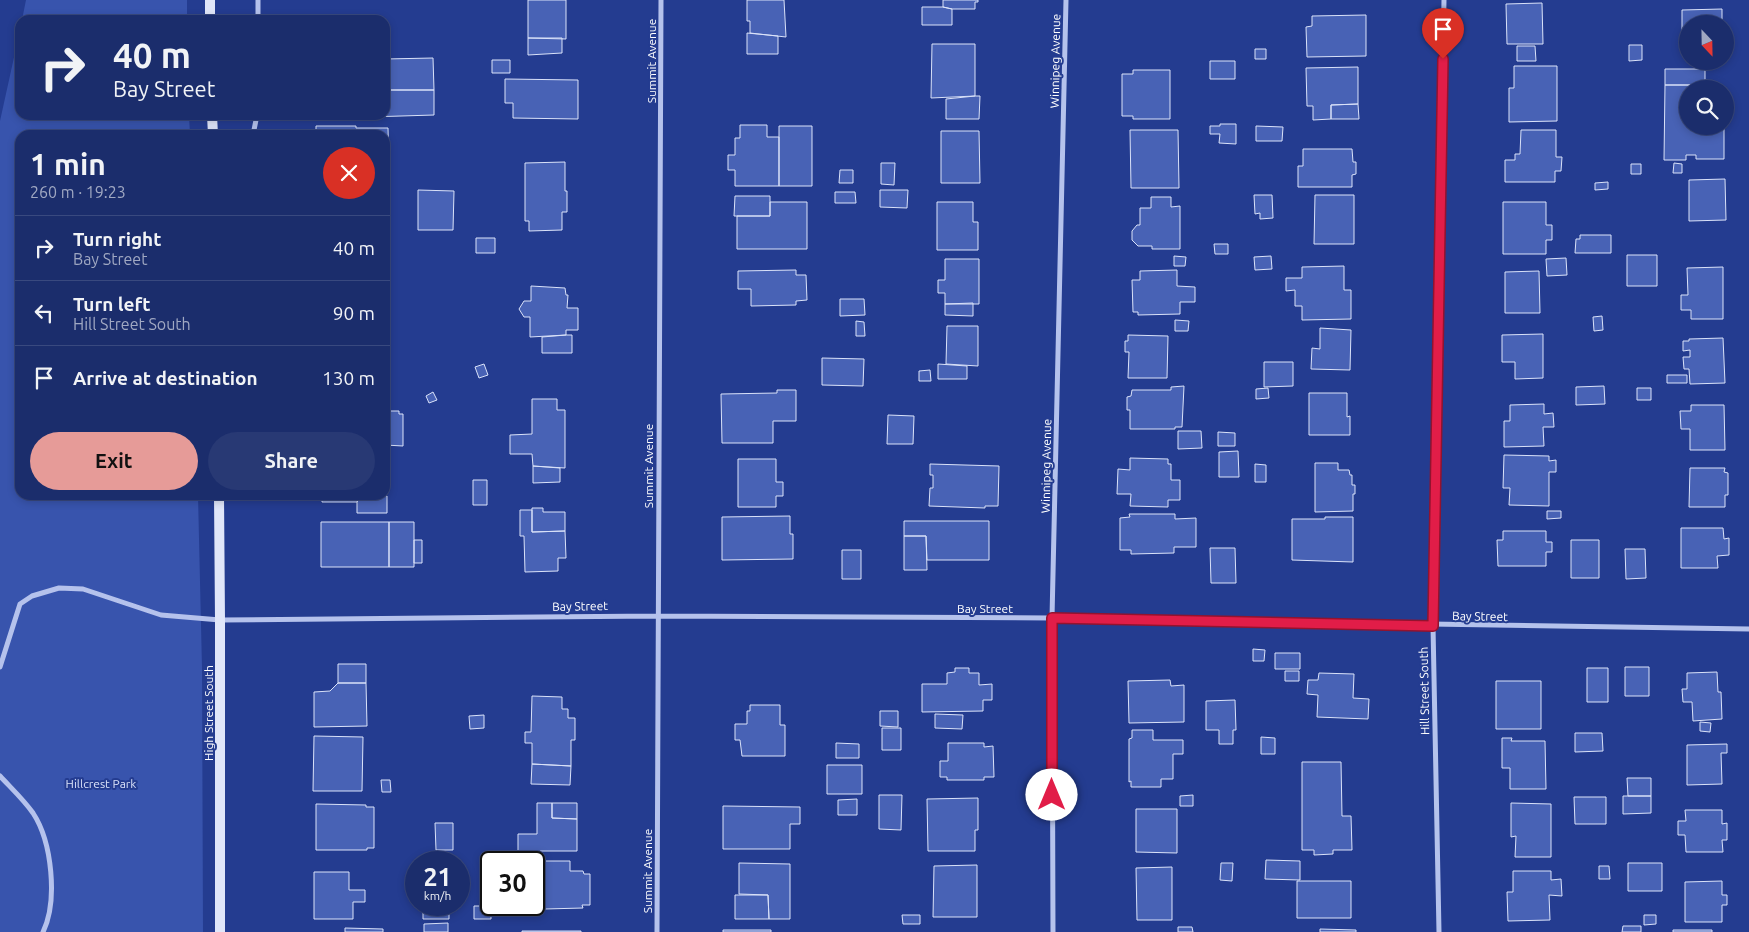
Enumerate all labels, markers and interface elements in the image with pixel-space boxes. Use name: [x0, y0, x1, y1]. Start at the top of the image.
pin: [1422, 8, 1464, 59]
street label: Winnipeg Avenue: [1048, 14, 1062, 108]
icon: arrive: [1429, 15, 1457, 43]
north arrow: [1679, 15, 1734, 70]
map controls: [1679, 15, 1734, 135]
street label: Summit Avenue: [645, 19, 658, 103]
icon: right: [30, 35, 95, 100]
text: 40 m: [113, 35, 191, 75]
text: Bay Street: [113, 76, 215, 101]
button: search: [1679, 80, 1734, 135]
text: 1 min: [30, 147, 106, 181]
button: close: [323, 147, 375, 199]
text: 260 m · 19:23: [30, 183, 126, 201]
text: Turn right: [73, 228, 161, 250]
icon: right: [30, 234, 58, 262]
text: 40 m: [333, 237, 375, 259]
text: Bay Street: [73, 250, 147, 268]
text: Turn left: [73, 293, 151, 315]
icon: left: [30, 299, 58, 327]
text: 90 m: [333, 302, 375, 324]
text: Hill Street South: [73, 315, 191, 333]
icon: arrive: [30, 364, 58, 392]
text: Arrive at destination: [73, 367, 258, 389]
text: 130 m: [322, 367, 375, 389]
street label: Winnipeg Avenue: [1039, 419, 1053, 513]
street label: Summit Avenue: [642, 424, 655, 508]
button: Exit: [30, 432, 198, 490]
button: Share: [208, 432, 375, 490]
street label: Bay Street: [552, 599, 608, 613]
street label: Bay Street: [957, 602, 1013, 615]
street label: Bay Street: [1452, 609, 1508, 623]
street label: Hill Street South: [1417, 647, 1431, 735]
street label: High Street South: [202, 665, 215, 761]
position arrow: [1025, 768, 1077, 820]
park label: Hillcrest Park: [66, 777, 136, 790]
street label: Summit Avenue: [641, 829, 654, 913]
speed limit sign: 30: [480, 851, 545, 916]
text: 21: [423, 863, 452, 891]
text: km/h: [424, 889, 451, 902]

